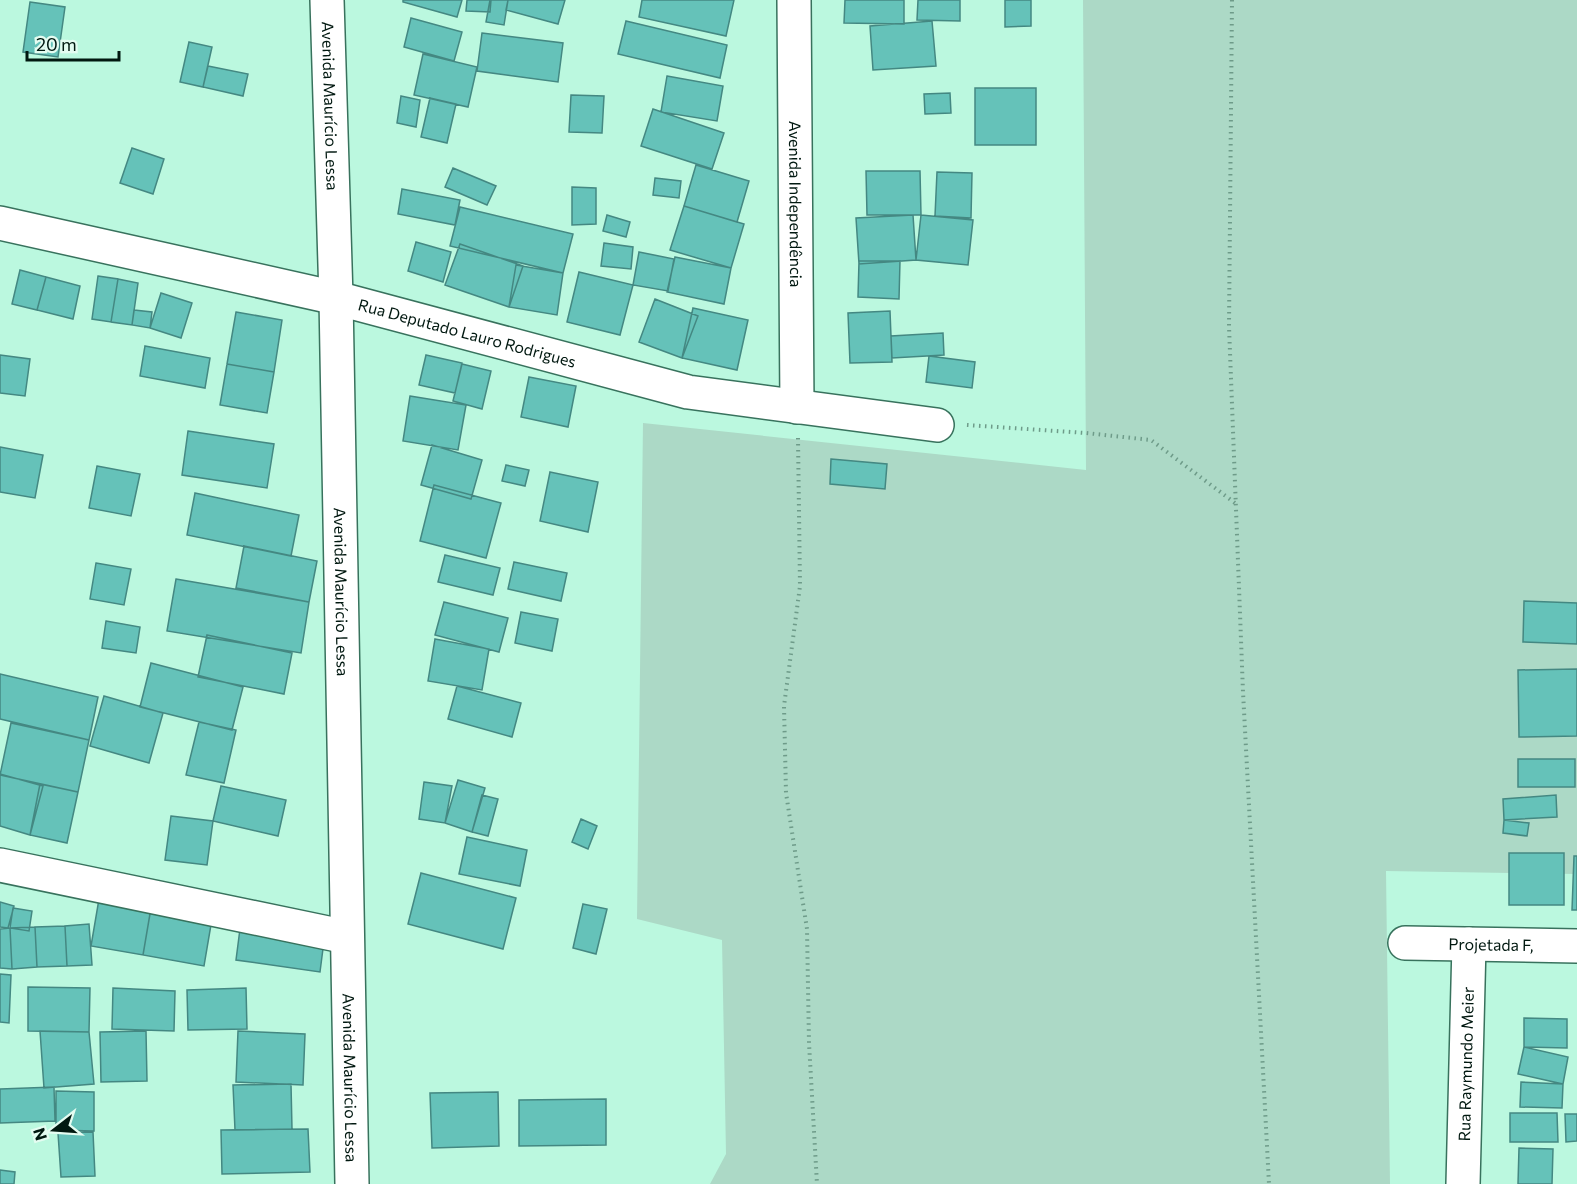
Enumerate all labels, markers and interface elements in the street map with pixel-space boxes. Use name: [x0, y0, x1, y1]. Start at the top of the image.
street label: Avenida Maurício Lessa: [319, 21, 343, 191]
scale bar: [27, 24, 118, 62]
text: 20 m: [36, 33, 77, 55]
street label: Avenida Independência: [786, 121, 806, 287]
street label: Rua Deputado Lauro Rodrigues: [356, 294, 578, 371]
street label: Avenida Maurício Lessa: [331, 507, 353, 677]
street label: Projetada F,: [1448, 934, 1534, 954]
street label: Rua Raymundo Meier: [1454, 986, 1477, 1142]
street label: Avenida Maurício Lessa: [340, 993, 362, 1162]
north arrow: [24, 1100, 84, 1160]
text: N: [28, 1126, 50, 1143]

